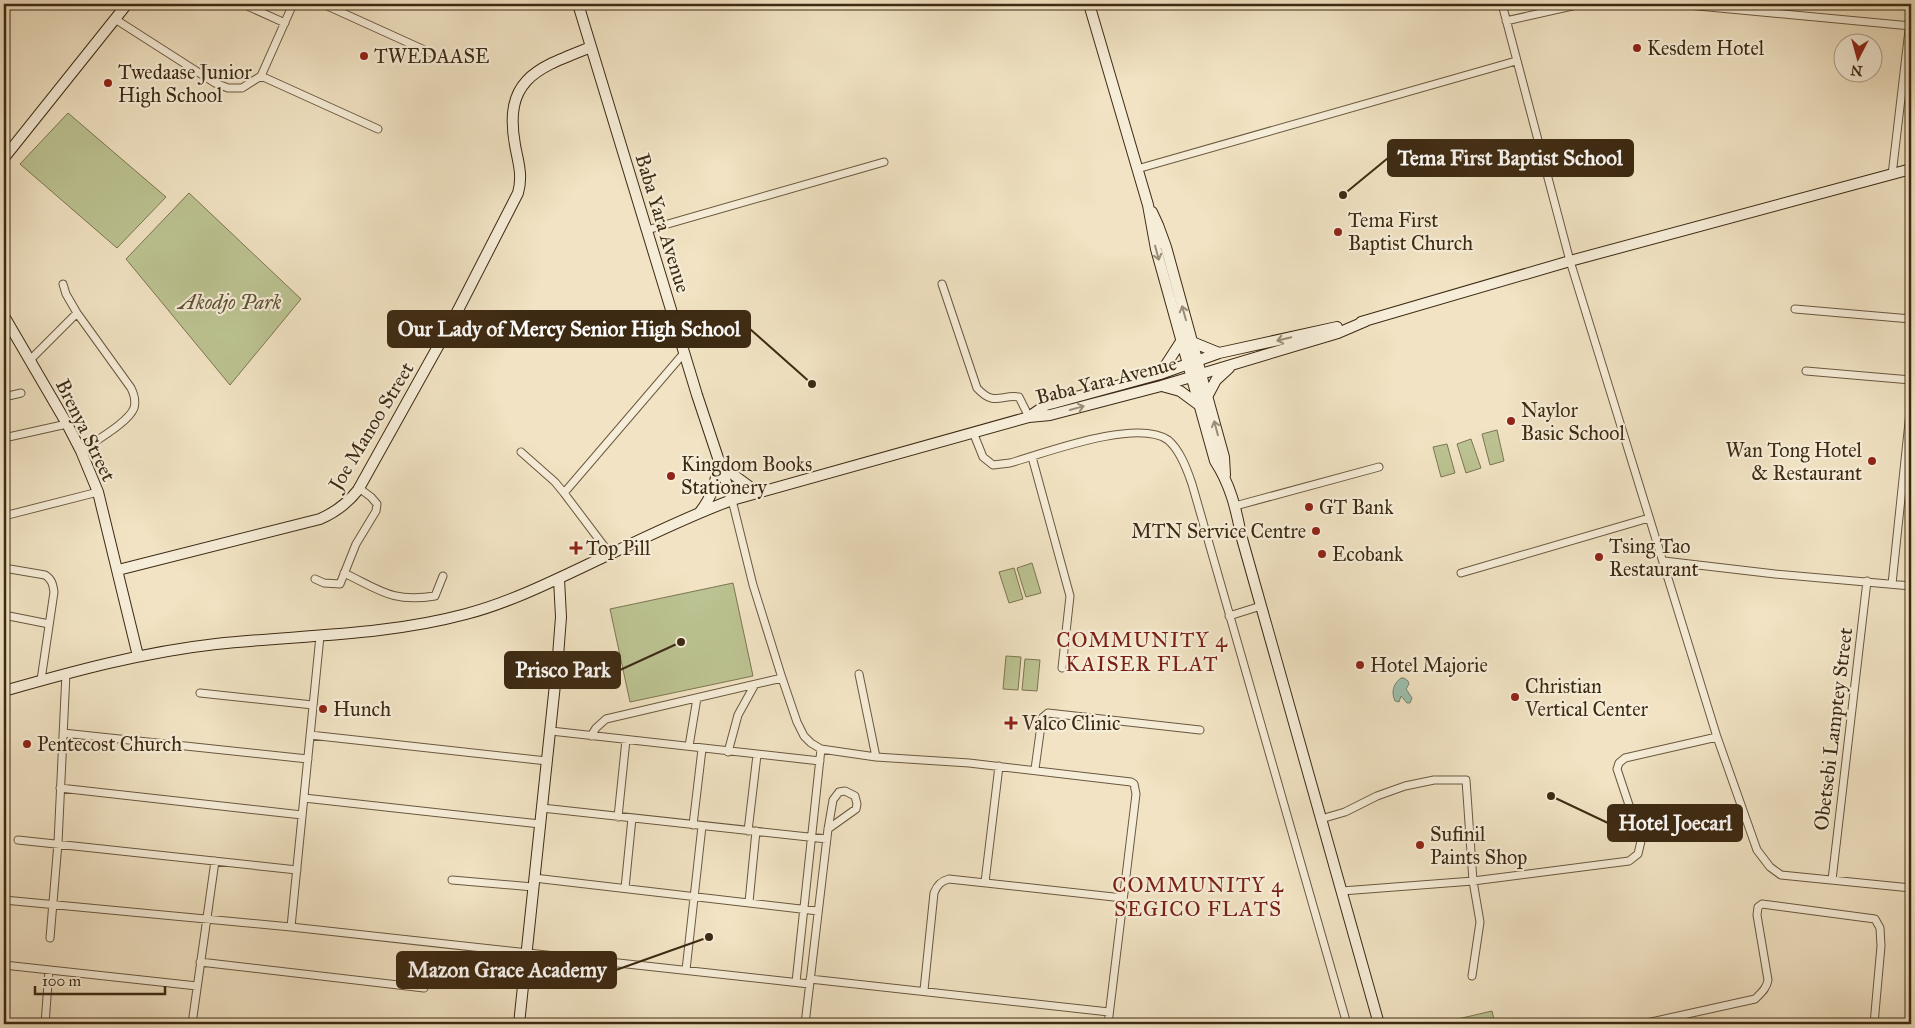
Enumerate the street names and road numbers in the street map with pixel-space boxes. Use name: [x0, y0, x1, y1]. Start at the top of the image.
street label: Baba Yara Avenue: [630, 150, 696, 296]
street label: Baba Yara Avenue: [1033, 351, 1179, 409]
street label: Joe Manoo Street: [322, 358, 419, 497]
street label: Brenya Street: [51, 375, 121, 485]
street label: Obetsebi Lamptey Street: [1809, 626, 1857, 832]

